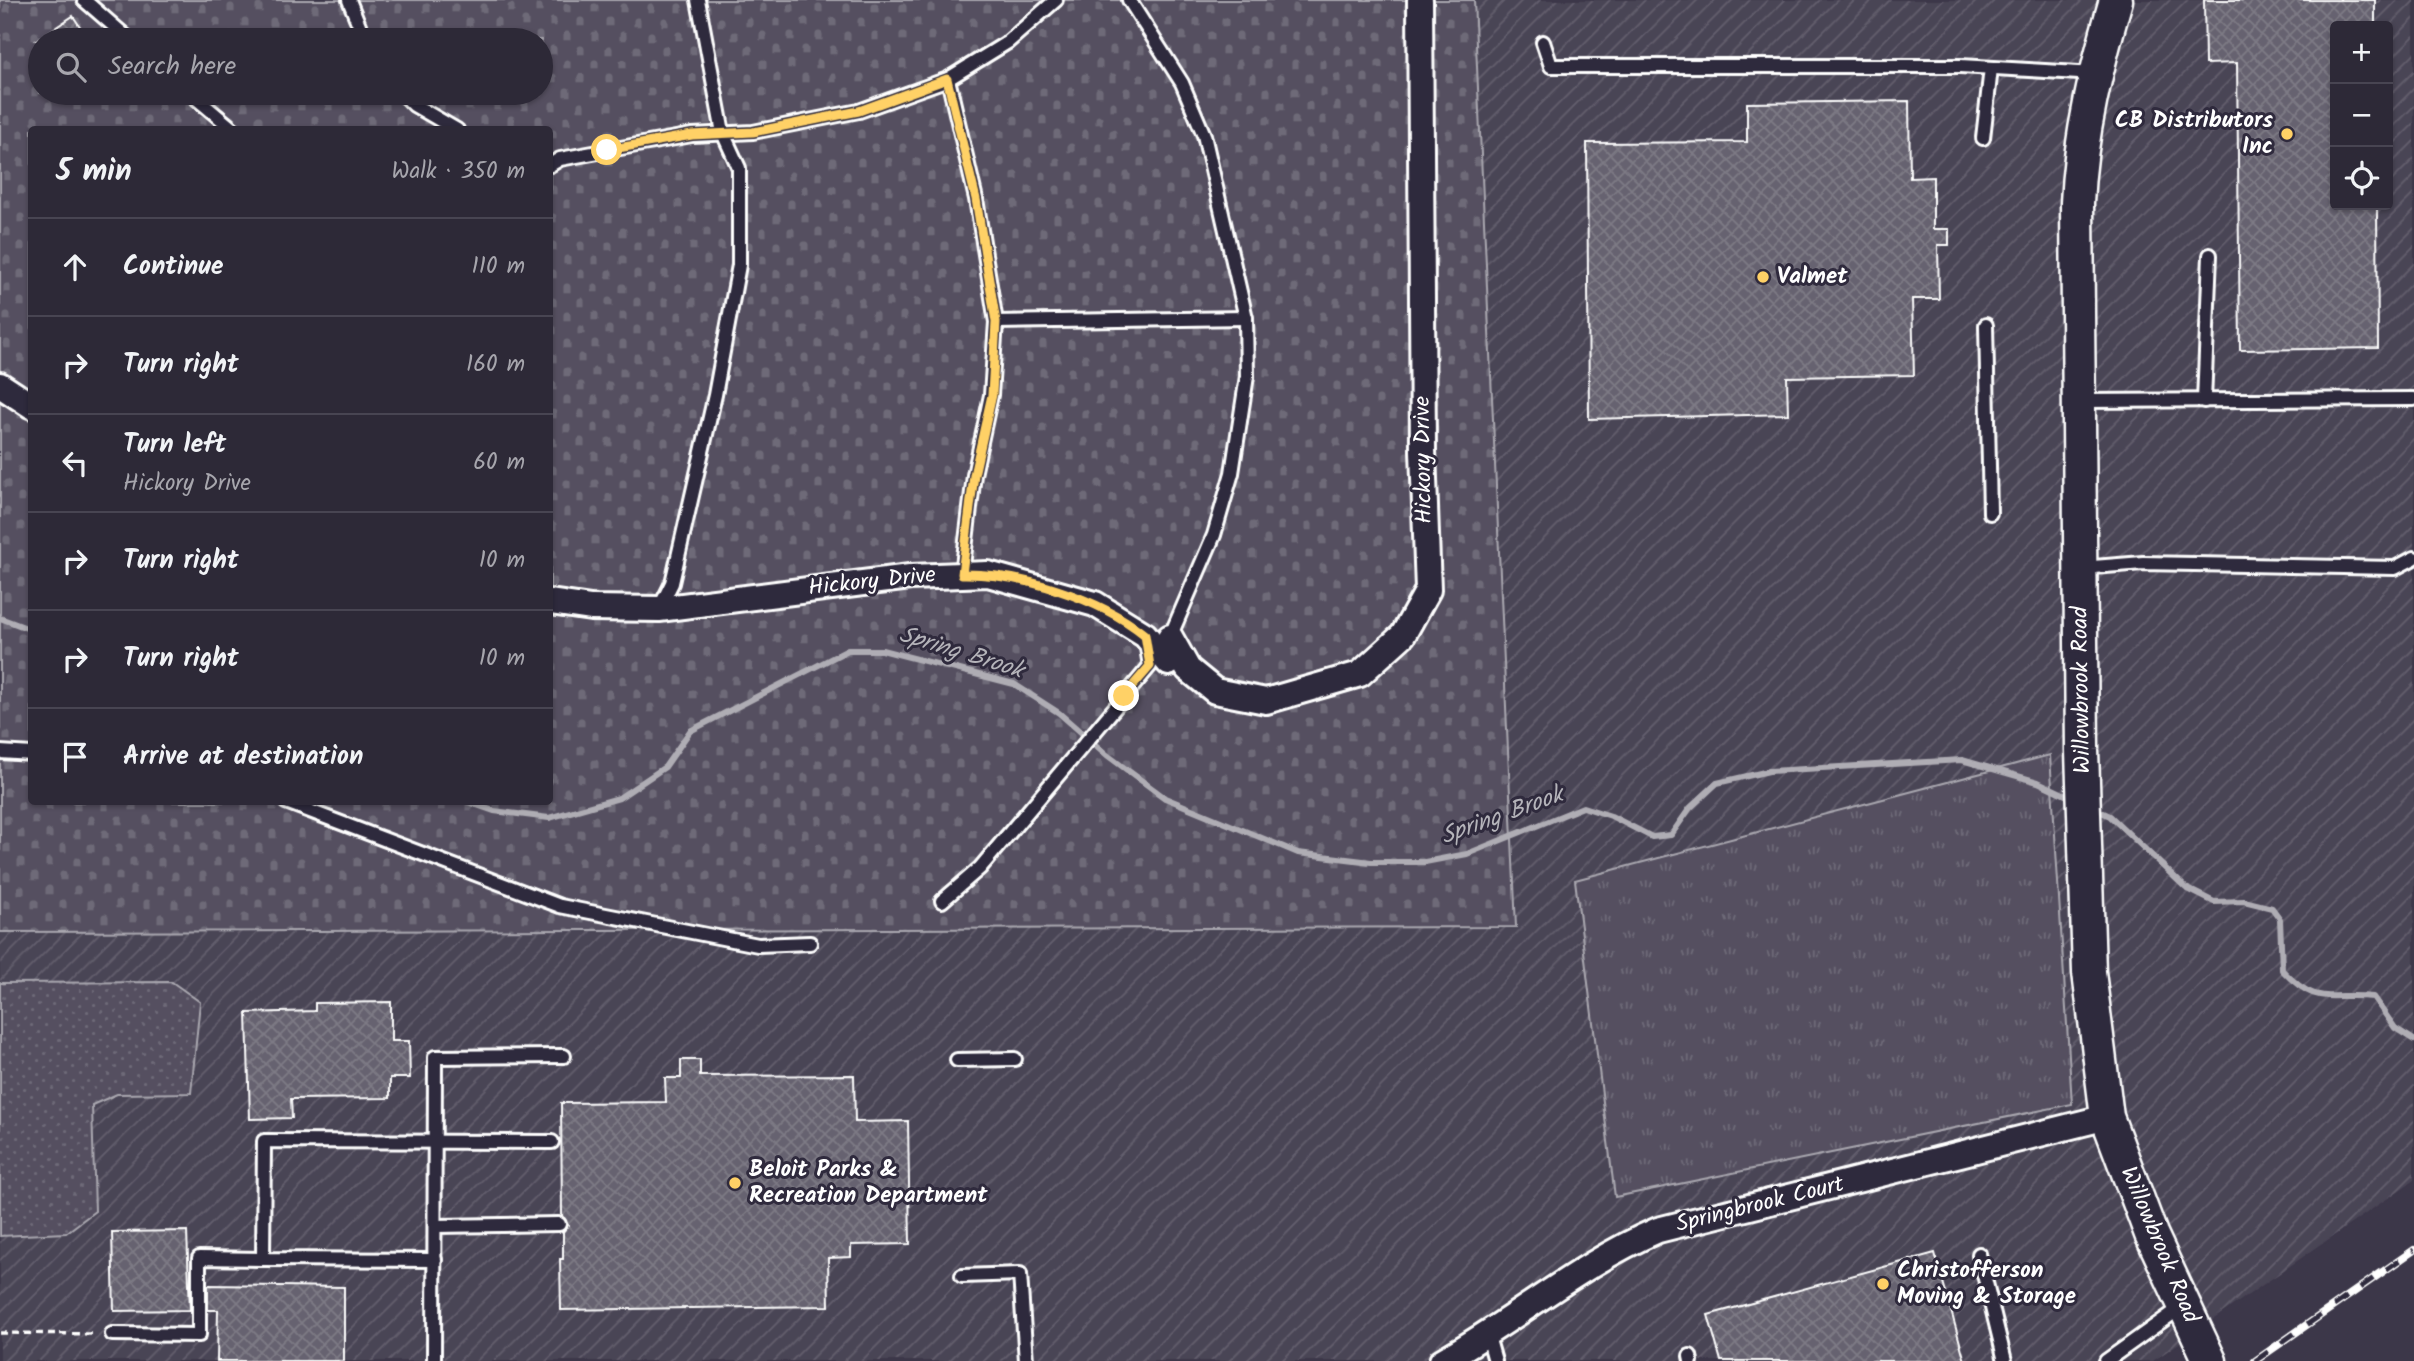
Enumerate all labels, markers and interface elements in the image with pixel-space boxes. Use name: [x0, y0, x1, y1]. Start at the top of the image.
map controls: [2330, 21, 2393, 210]
button: +: [2330, 21, 2393, 84]
search box: [28, 28, 553, 105]
text: Search here: [108, 46, 236, 88]
icon: search: [52, 48, 90, 86]
button: −: [2330, 84, 2393, 147]
place label: CB Distributors Inc: [2115, 103, 2273, 165]
marker: CB Distributors Inc: [2279, 126, 2295, 142]
route start: [591, 134, 622, 165]
button: locate: [2330, 147, 2393, 210]
text: 5 min: [56, 148, 132, 196]
text: Walk · 350 m: [391, 154, 525, 190]
text: Continue: [123, 246, 224, 288]
icon: ahead: [56, 248, 94, 286]
text: 110 m: [472, 249, 525, 285]
place label: Valmet: [1777, 259, 1848, 295]
marker: Valmet: [1755, 269, 1771, 285]
text: Turn right: [123, 344, 239, 386]
icon: right: [56, 346, 94, 384]
text: 160 m: [466, 347, 525, 383]
street label: Hickory Drive: [1405, 396, 1443, 524]
text: Turn left: [123, 424, 226, 466]
icon: left: [56, 444, 94, 482]
text: 60 m: [473, 445, 525, 481]
text: Hickory Drive: [123, 466, 251, 502]
text: Turn right: [123, 540, 239, 582]
icon: right: [56, 542, 94, 580]
text: 10 m: [479, 543, 525, 579]
street label: Hickory Drive: [807, 557, 937, 607]
street label: Willowbrook Road: [2063, 606, 2101, 774]
water label: Spring Brook: [894, 616, 1031, 691]
text: Turn right: [123, 638, 239, 680]
icon: right: [56, 640, 94, 678]
text: 10 m: [479, 641, 525, 677]
route end: [1108, 680, 1139, 711]
text: Arrive at destination: [123, 736, 363, 778]
icon: arrive: [56, 738, 94, 776]
water label: Spring Brook: [1435, 775, 1572, 856]
place label: Beloit Parks & Recreation Department: [749, 1152, 988, 1214]
street label: Willowbrook Road: [2110, 1161, 2208, 1330]
street label: Springbrook Court: [1672, 1166, 1849, 1243]
marker: Beloit Parks & Recreation Department: [727, 1175, 743, 1191]
place label: Christofferson Moving & Storage: [1897, 1253, 2076, 1315]
marker: Christofferson Moving & Storage: [1875, 1276, 1891, 1292]

